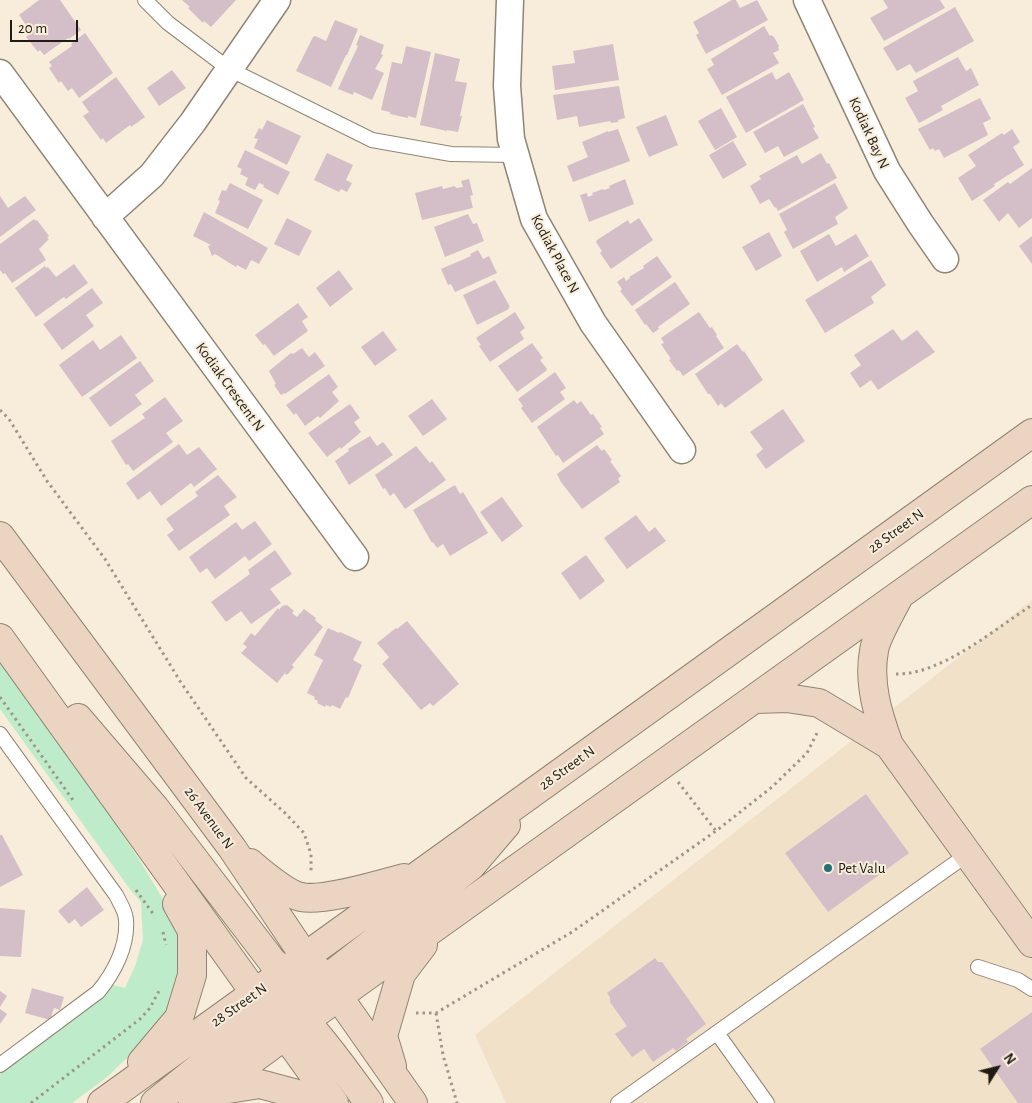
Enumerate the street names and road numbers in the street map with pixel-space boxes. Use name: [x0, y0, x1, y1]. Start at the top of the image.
street label: Kodiak Bay N: [845, 94, 893, 172]
street label: Kodiak Place N: [527, 211, 583, 297]
street label: Kodiak Crescent N: [192, 339, 268, 435]
street label: 28 Street N: [865, 505, 927, 557]
street label: 28 Street N: [536, 742, 598, 794]
street label: 26 Avenue N: [180, 783, 238, 853]
street label: 28 Street N: [207, 979, 271, 1031]

